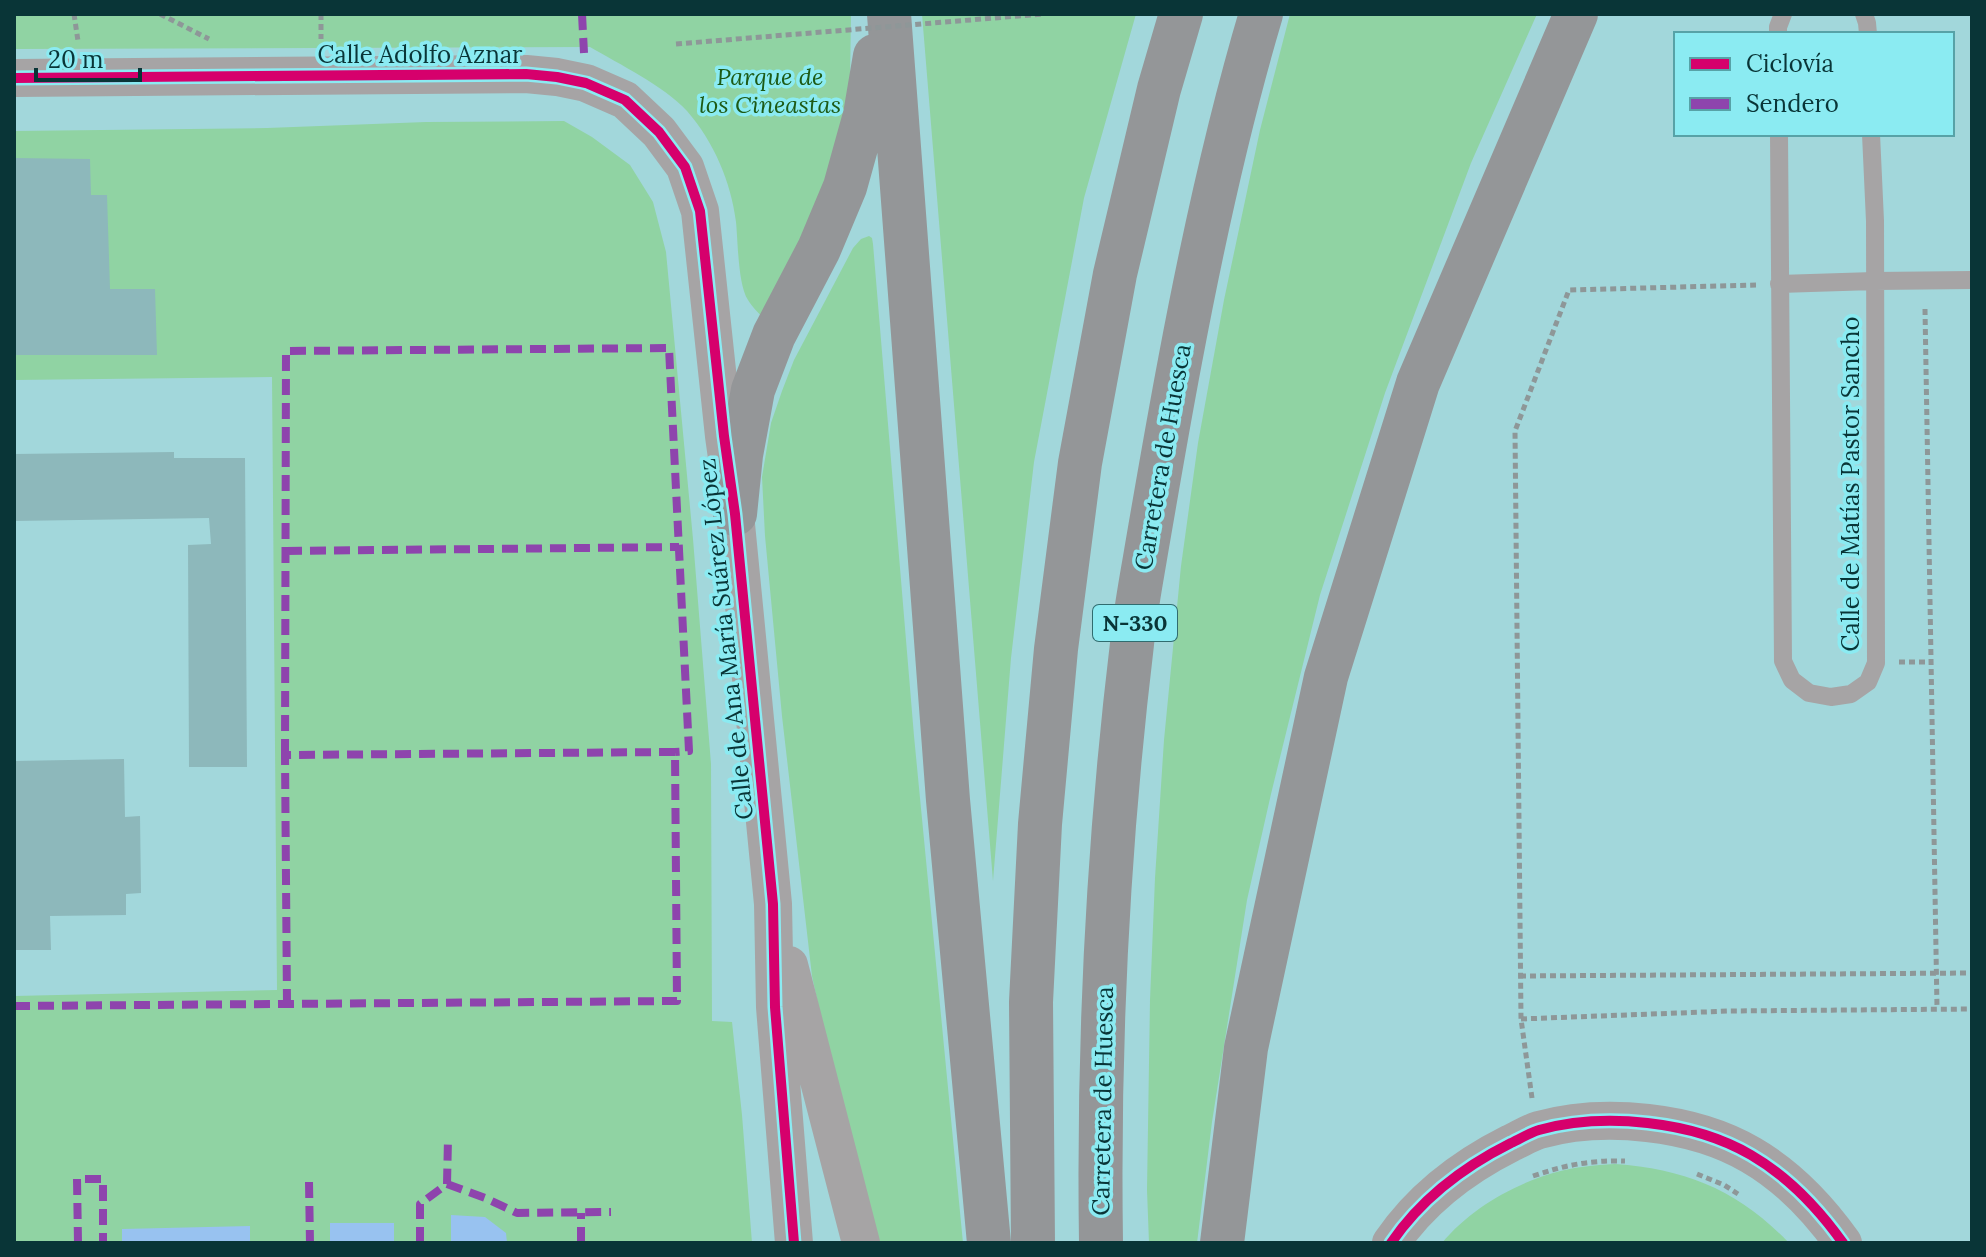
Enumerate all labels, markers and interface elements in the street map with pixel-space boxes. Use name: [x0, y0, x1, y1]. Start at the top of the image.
scale bar: [36, 32, 140, 82]
legend: [1674, 32, 1954, 136]
street label: Calle Adolfo Aznar: [317, 39, 523, 70]
text: 20 m: [48, 44, 104, 75]
text: Ciclovía: [1746, 48, 1834, 79]
park label: Parque de los Cineastas: [699, 61, 841, 120]
text: Sendero: [1746, 88, 1839, 119]
street label: Calle de Matías Pastor Sancho: [1835, 317, 1866, 651]
street label: Carretera de Huesca: [1127, 341, 1198, 573]
street label: Calle de Ana María Suárez López: [691, 457, 760, 821]
road number: N-330: [1093, 605, 1177, 641]
street label: Carretera de Huesca: [1085, 986, 1120, 1216]

